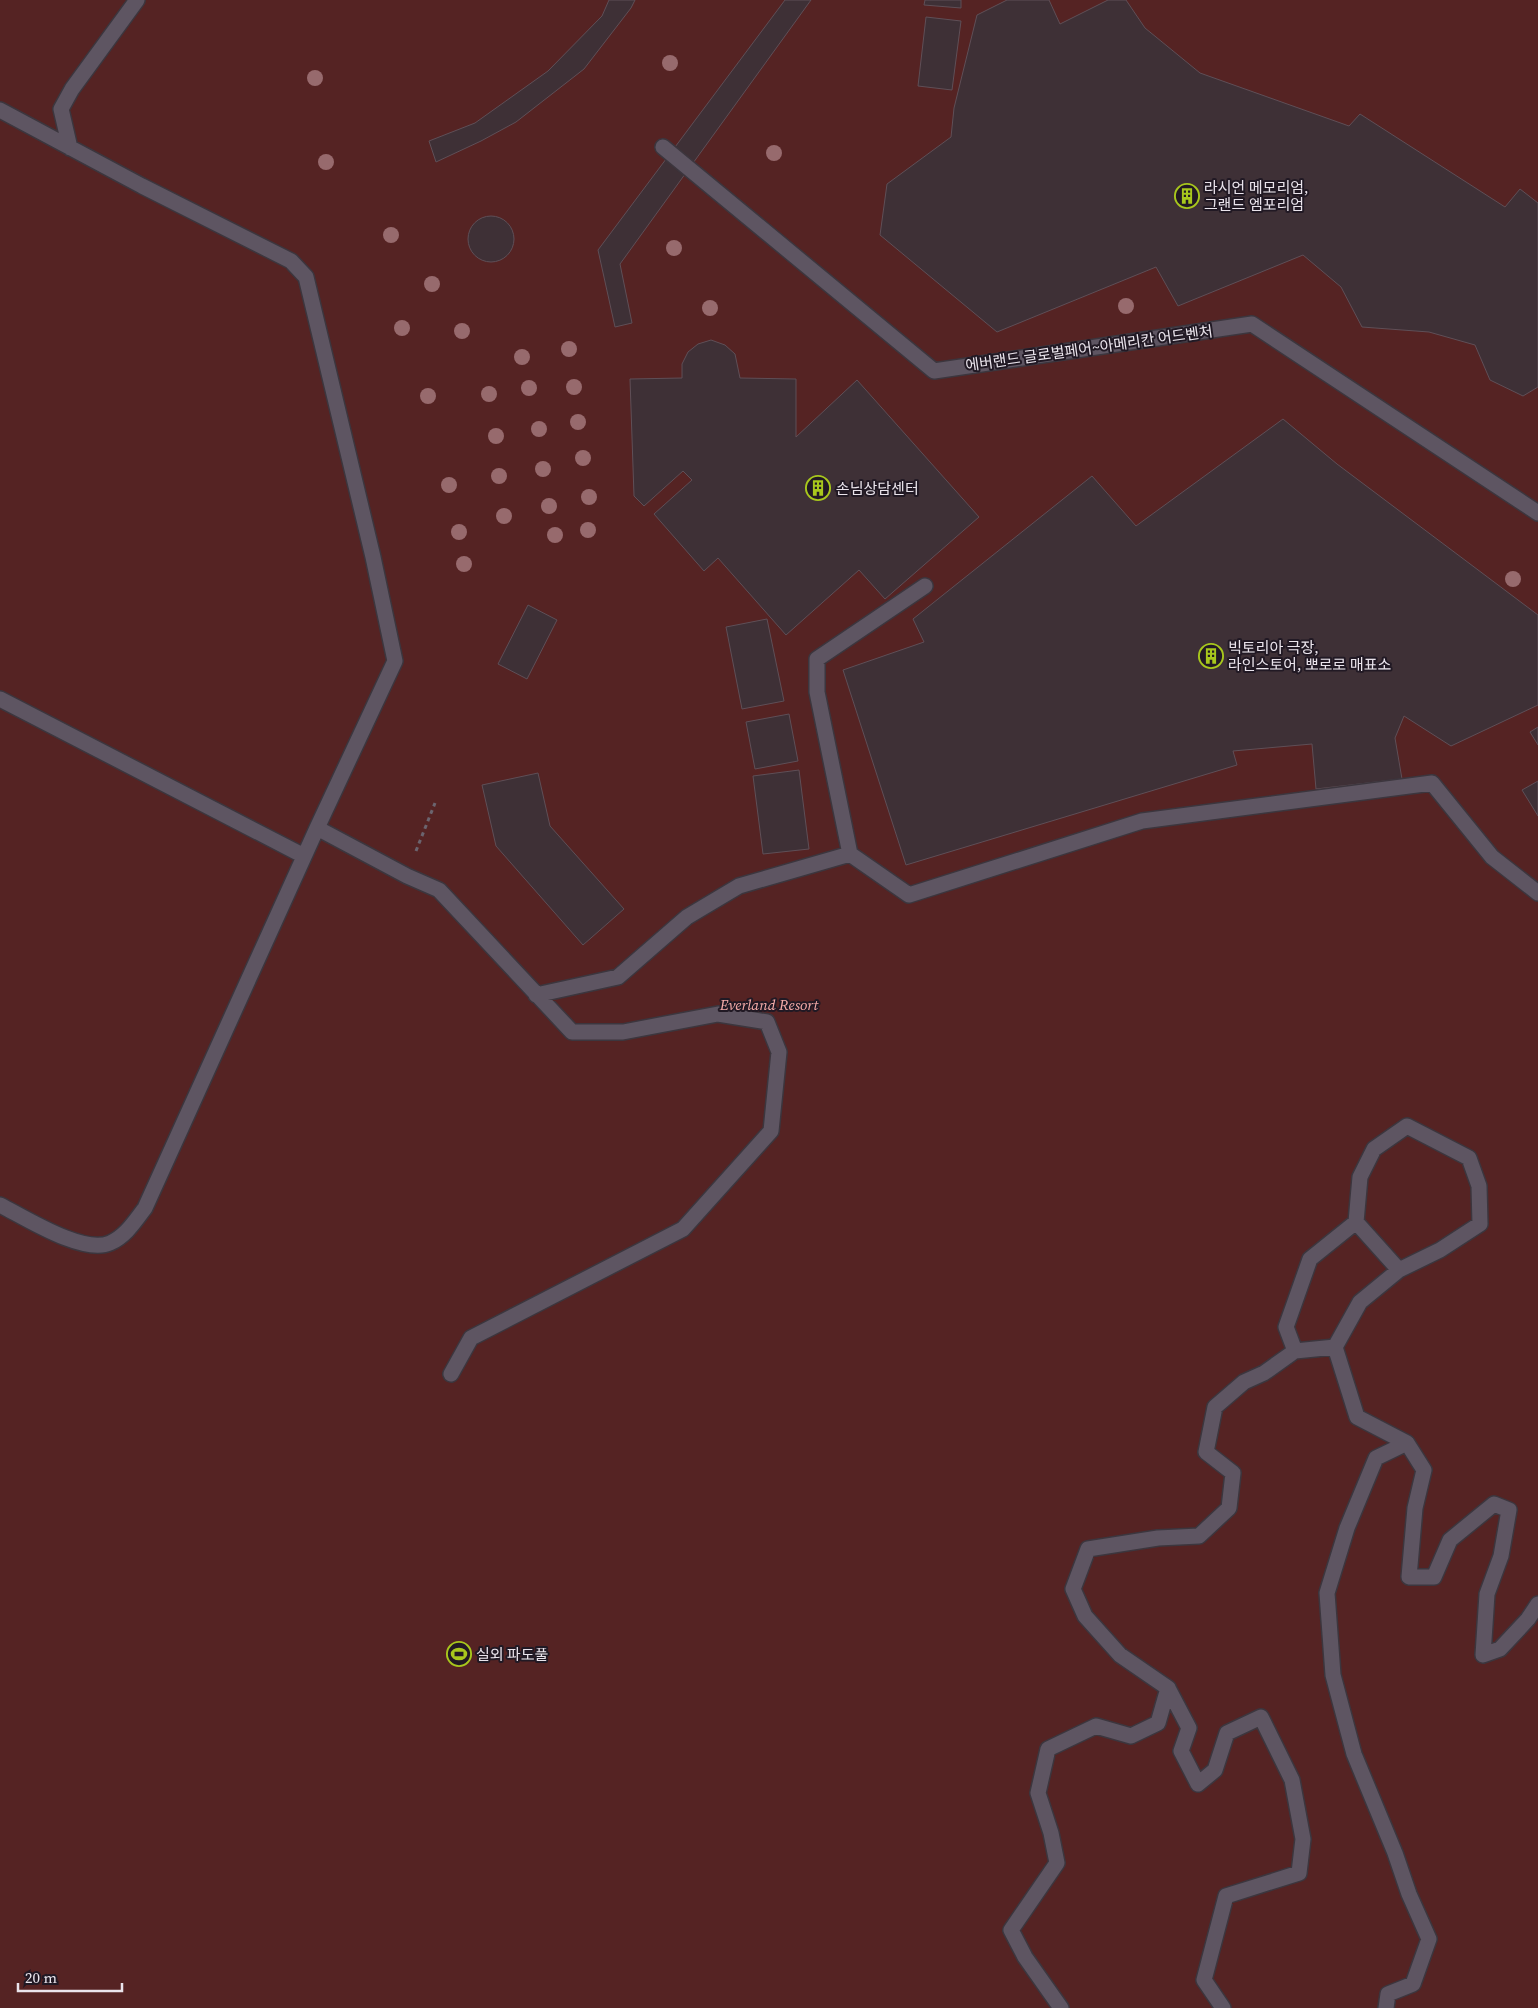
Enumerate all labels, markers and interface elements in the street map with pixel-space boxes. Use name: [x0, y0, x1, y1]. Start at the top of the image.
place label: 라시언 메모리엄, 그랜드 엠포리엄: [1204, 177, 1309, 215]
building icon: 라시언 메모리엄, 그랜드 엠포리엄: [1174, 183, 1200, 209]
street label: 에버랜드 글로벌페어~아메리칸 어드벤처: [964, 320, 1214, 376]
building icon: 손님상담센터: [805, 475, 831, 501]
place label: 손님상담센터: [836, 478, 919, 499]
place label: 빅토리아 극장, 라인스토어, 뽀로로 매표소: [1228, 637, 1391, 675]
building icon: 빅토리아 극장, 라인스토어, 뽀로로 매표소: [1198, 643, 1224, 669]
park label: Everland Resort: [719, 994, 819, 1015]
sports icon: 실외 파도풀: [446, 1641, 472, 1667]
place label: 실외 파도풀: [476, 1644, 549, 1665]
scale bar: [18, 1960, 121, 1992]
text: 20 m: [25, 1967, 57, 1988]

